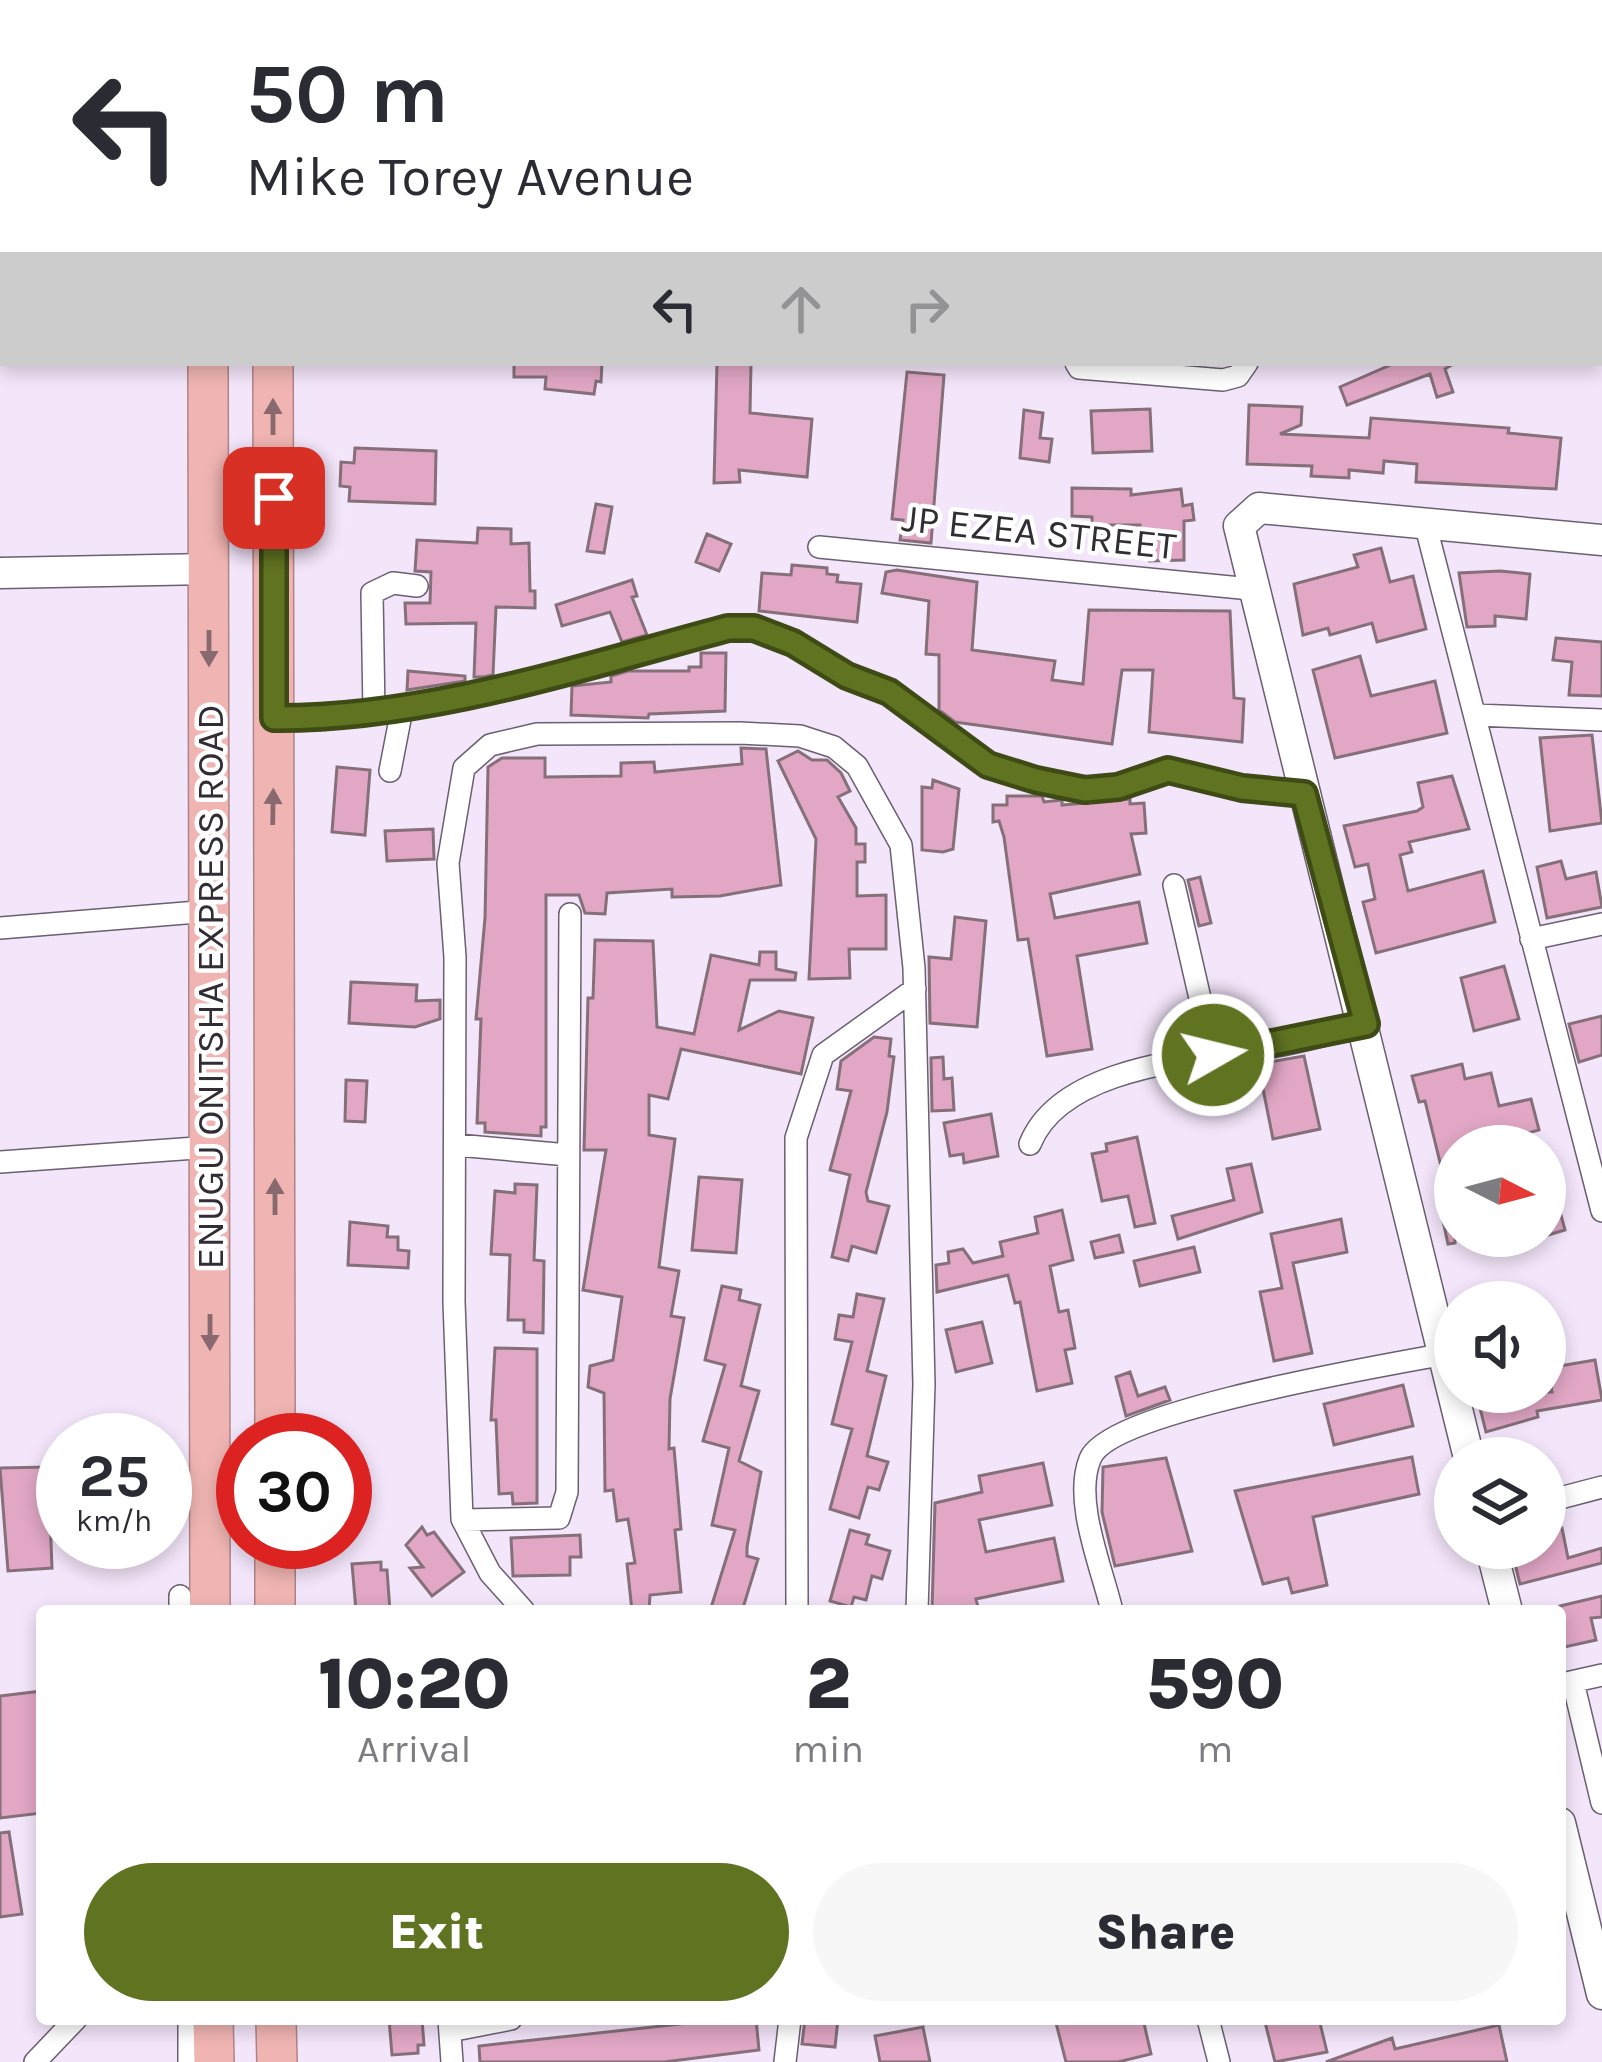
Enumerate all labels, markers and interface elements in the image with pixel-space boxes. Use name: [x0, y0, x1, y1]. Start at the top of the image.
text: 50 m: [246, 45, 449, 143]
icon: left: [48, 48, 204, 204]
text: Mike Torey Avenue: [246, 145, 694, 209]
icon: left: [642, 276, 708, 342]
icon: ahead: [768, 276, 834, 342]
icon: right: [894, 276, 960, 342]
one-way arrow: [264, 397, 283, 435]
pin: [223, 447, 325, 549]
icon: arrive: [241, 465, 307, 531]
street label: JP EZEA STREET: [900, 495, 1179, 569]
one-way arrow: [199, 630, 219, 668]
street label: ENUGU ONITSHA EXPRESS ROAD: [187, 704, 233, 1270]
one-way arrow: [263, 787, 283, 825]
position arrow: [1150, 992, 1276, 1118]
north arrow: [1434, 1125, 1566, 1257]
map controls: [1434, 1125, 1566, 1569]
one-way arrow: [265, 1177, 285, 1215]
button: sound: [1434, 1281, 1566, 1413]
one-way arrow: [200, 1314, 220, 1352]
speed limit sign: 30: [216, 1413, 372, 1569]
button: layers: [1434, 1437, 1566, 1569]
text: 25: [78, 1441, 150, 1511]
text: km/h: [76, 1503, 152, 1539]
text: 10:20: [318, 1642, 510, 1726]
text: 2: [806, 1642, 851, 1726]
text: 590: [1146, 1642, 1284, 1726]
text: Arrival: [357, 1726, 471, 1772]
text: min: [792, 1726, 864, 1772]
text: m: [1197, 1726, 1233, 1772]
button: Exit: [84, 1863, 789, 2001]
button: Share: [813, 1863, 1518, 2001]

